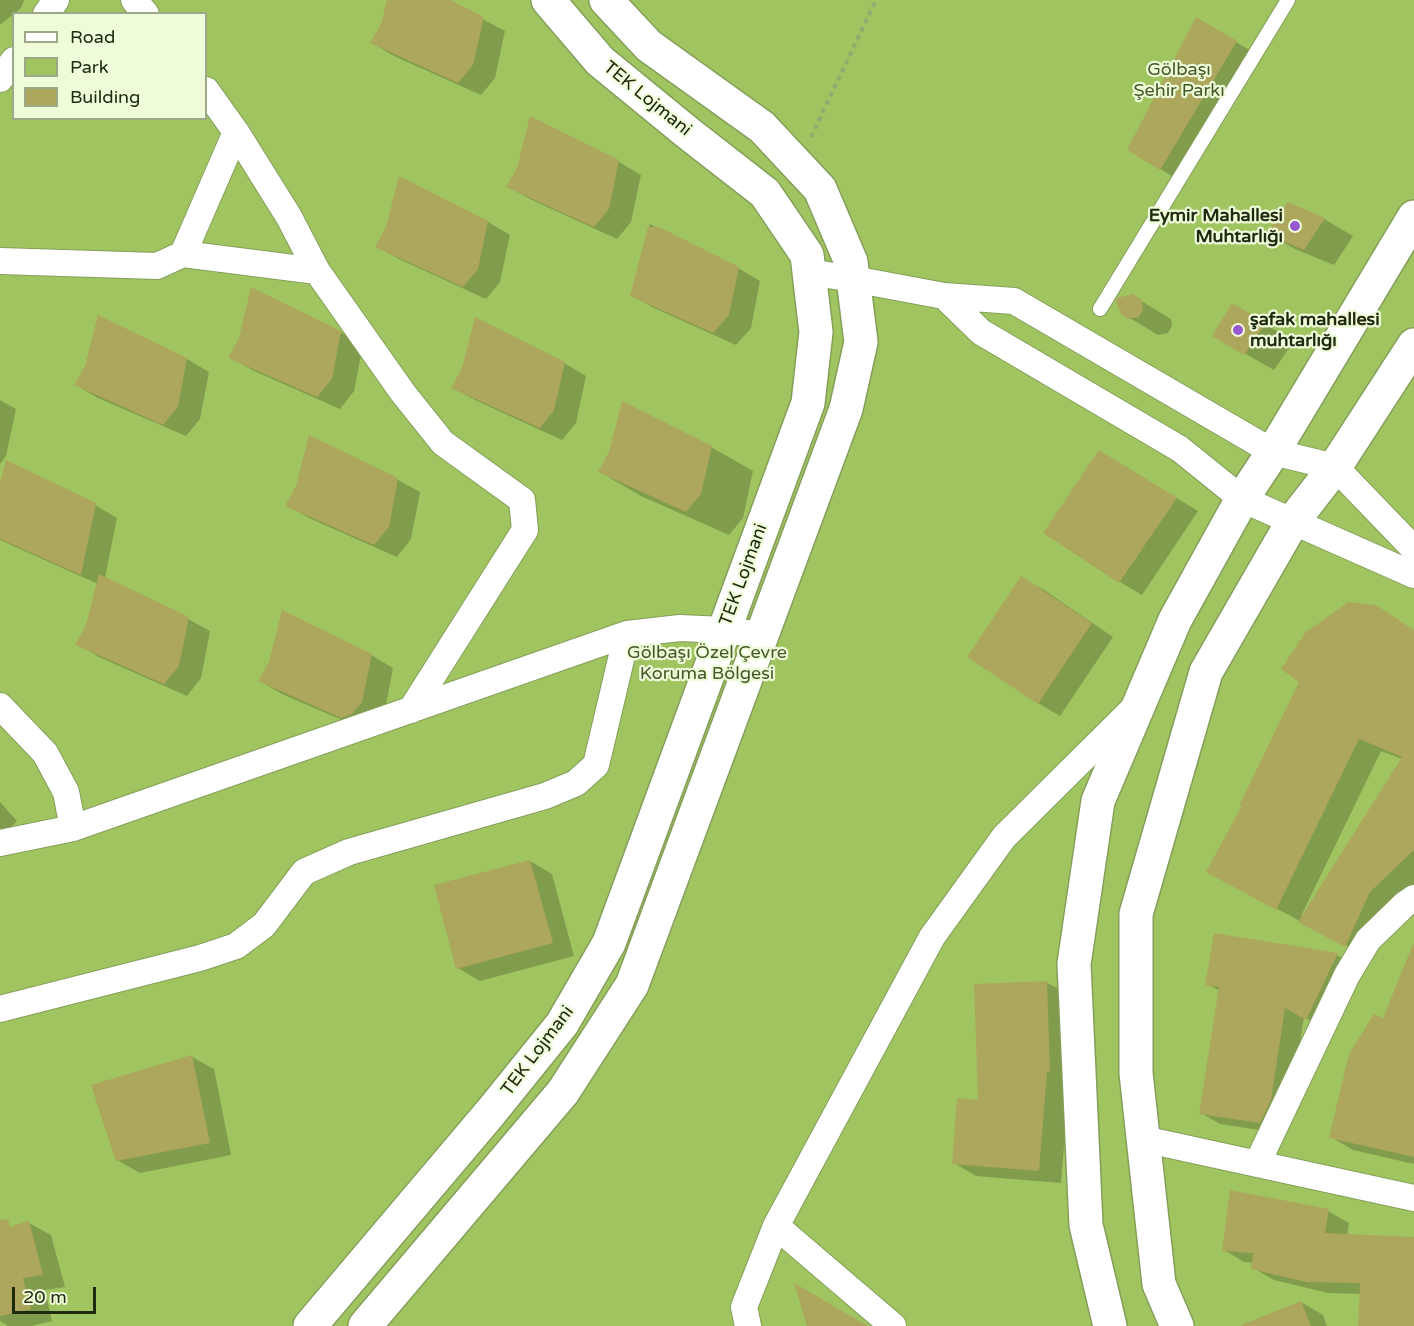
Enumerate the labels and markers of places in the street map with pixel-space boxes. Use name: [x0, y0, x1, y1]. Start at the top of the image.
place label: Eymir Mahallesi Muhtarlığı: [1149, 205, 1283, 248]
marker: Eymir Mahallesi Muhtarlığı: [1288, 219, 1302, 233]
place label: şafak mahallesi muhtarlığı: [1250, 309, 1380, 352]
marker: şafak mahallesi muhtarlığı: [1231, 323, 1245, 337]

